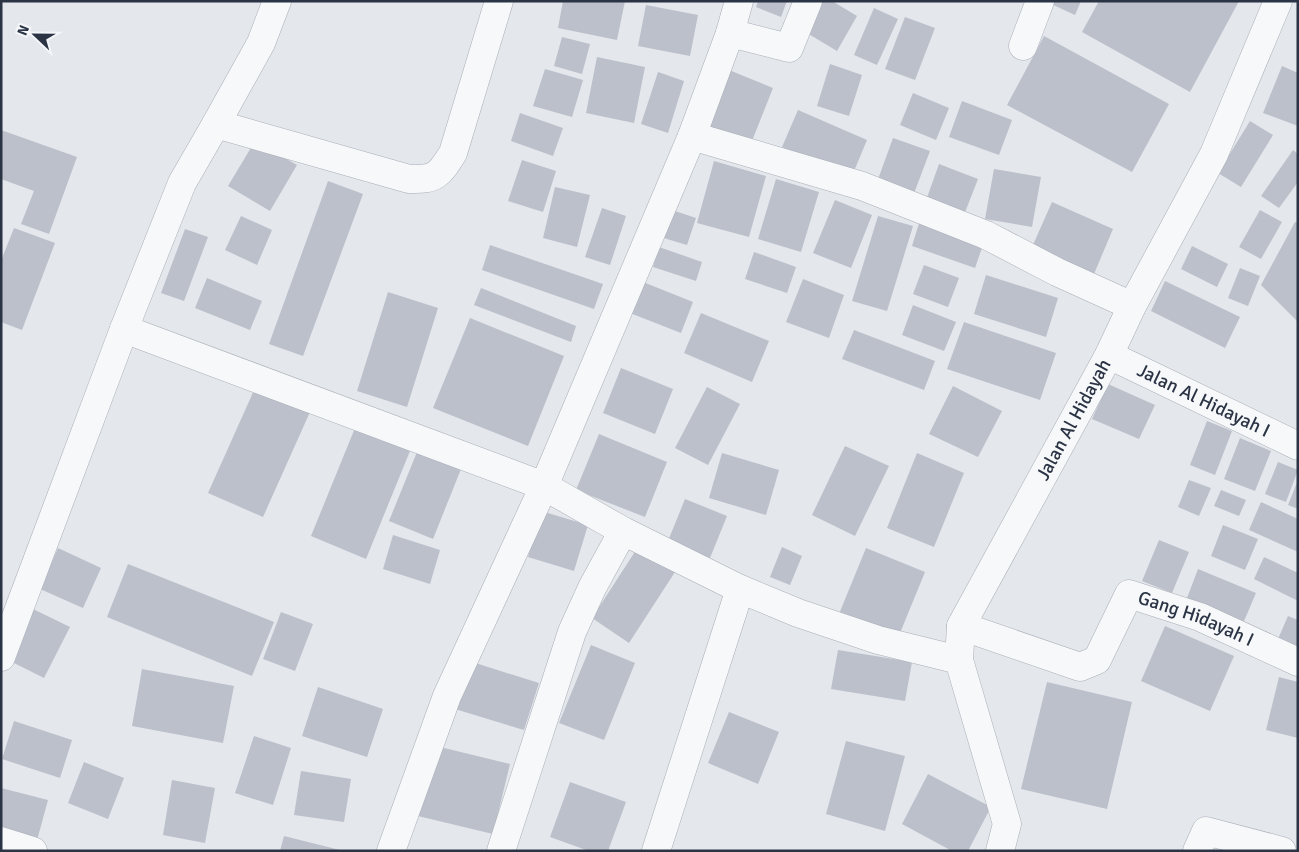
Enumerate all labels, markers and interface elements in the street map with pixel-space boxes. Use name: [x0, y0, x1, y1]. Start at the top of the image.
north arrow: [10, 10, 60, 60]
text: N: [14, 23, 33, 38]
street label: Jalan Al Hidayah: [1031, 355, 1117, 485]
street label: Jalan Al Hidayah I: [1133, 358, 1274, 443]
street label: Gang Hidayah I: [1135, 586, 1258, 652]

